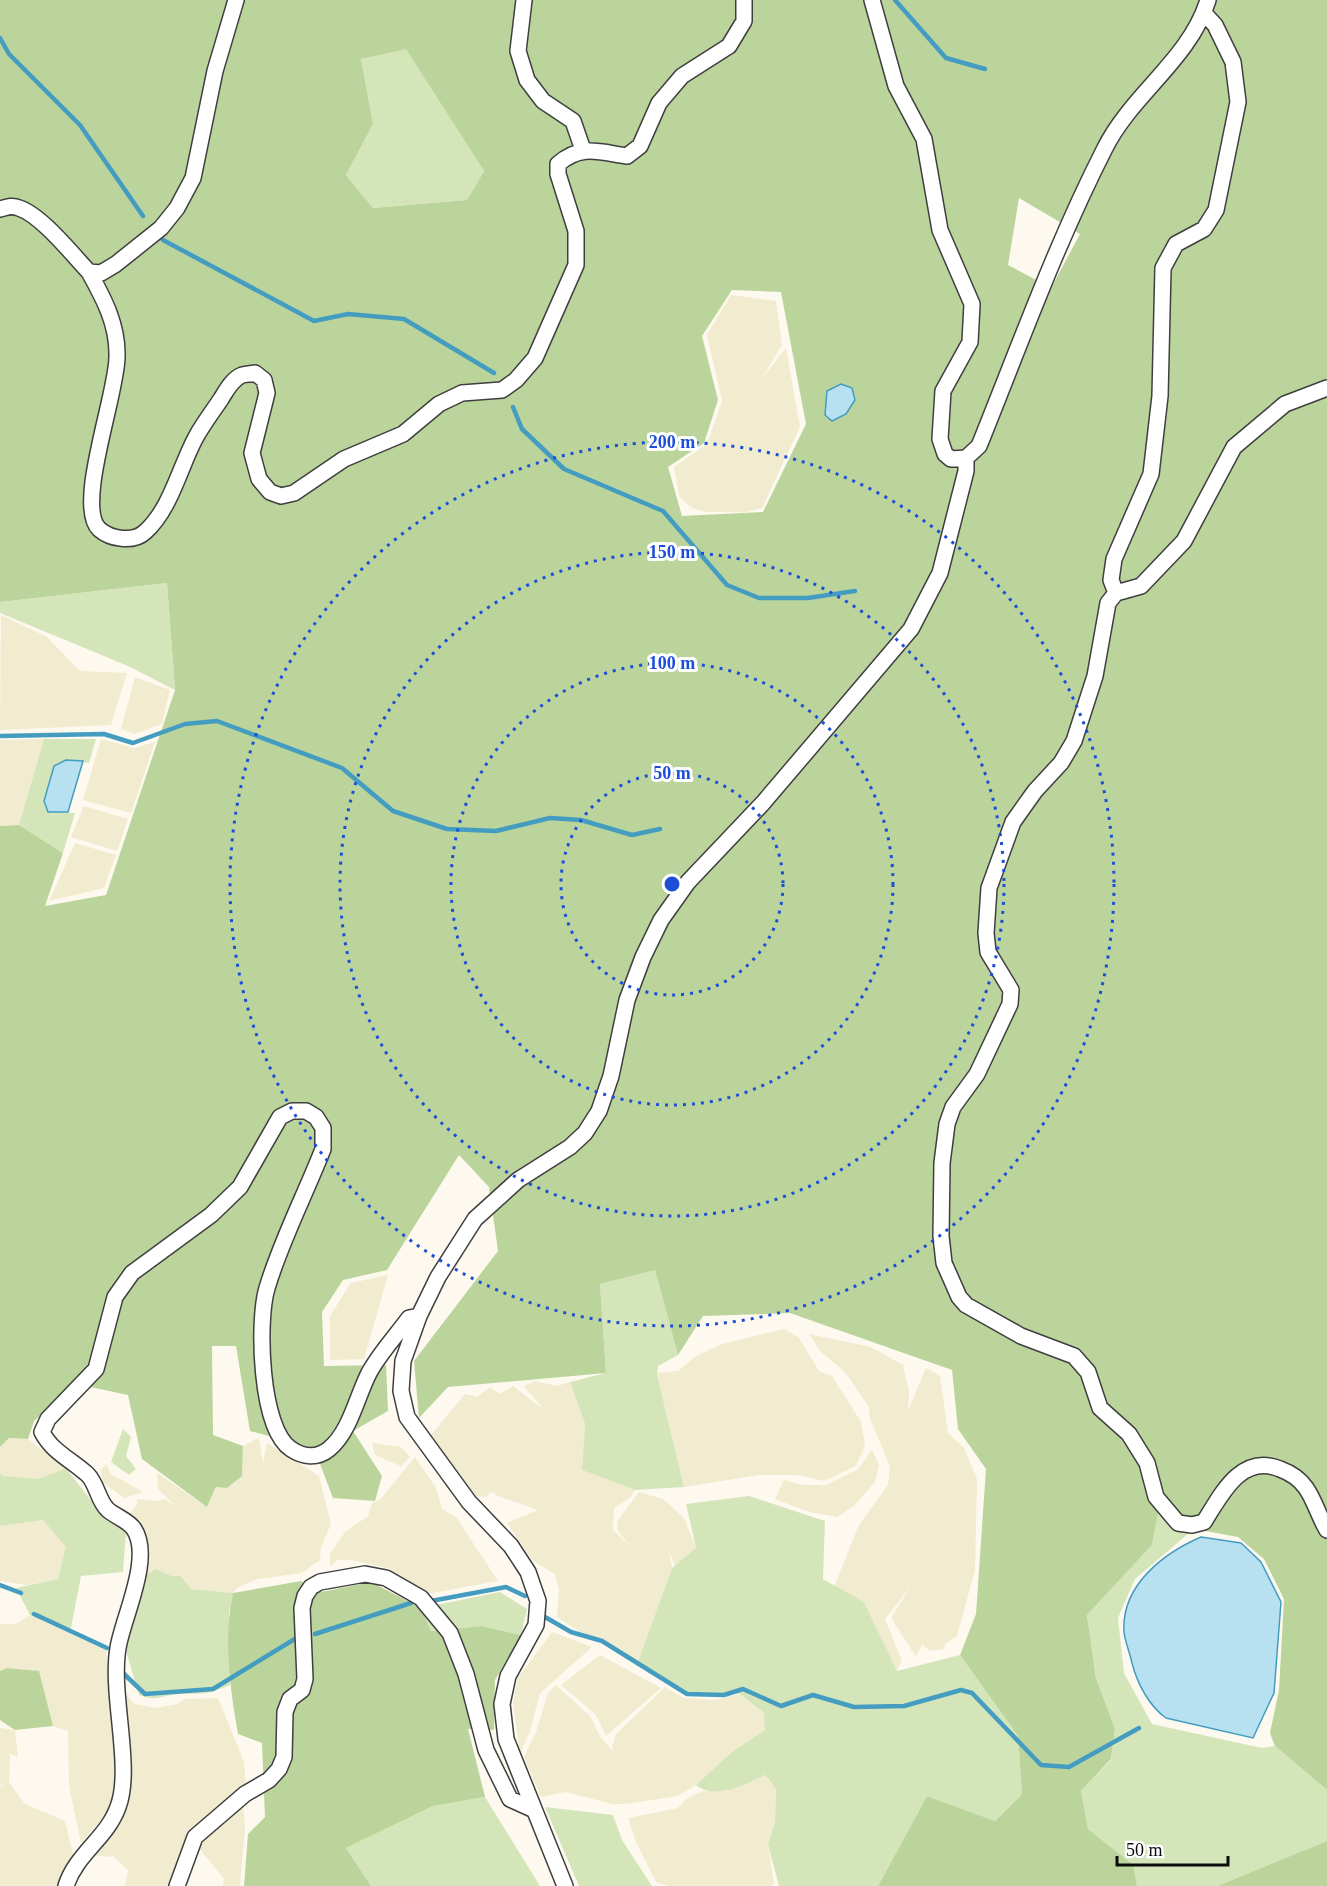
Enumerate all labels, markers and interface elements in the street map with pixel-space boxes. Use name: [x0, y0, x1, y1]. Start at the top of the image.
text: 200 m: [649, 432, 695, 452]
text: 150 m: [649, 542, 695, 562]
text: 100 m: [649, 653, 695, 673]
text: 50 m: [653, 763, 691, 783]
centre of rings: [662, 874, 682, 894]
scale bar: [1117, 1829, 1228, 1867]
text: 50 m: [1126, 1840, 1163, 1860]

